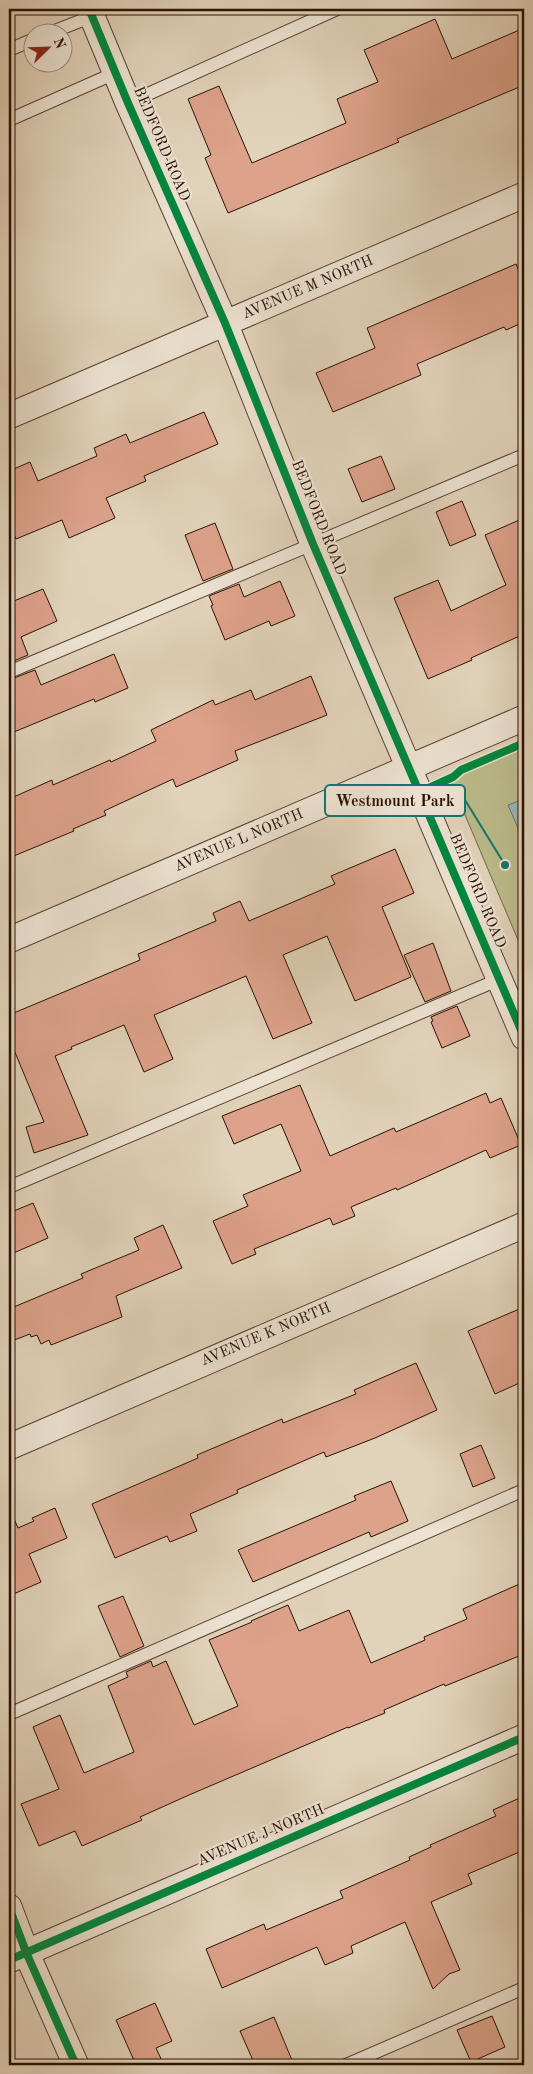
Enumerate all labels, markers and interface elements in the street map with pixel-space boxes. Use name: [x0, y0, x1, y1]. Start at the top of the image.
north arrow: [22, 22, 72, 72]
text: N: [51, 36, 68, 51]
street label: BEDFORD ROAD: [130, 84, 192, 204]
street label: AVENUE M NORTH: [240, 254, 376, 322]
street label: BEDFORD ROAD: [288, 458, 348, 578]
callout: Westmount Park: [325, 785, 465, 816]
text: Westmount Park: [335, 794, 455, 810]
street label: AVENUE L NORTH: [172, 807, 306, 875]
street label: BEDFORD ROAD: [446, 831, 508, 951]
street label: AVENUE K NORTH: [199, 1301, 333, 1369]
street label: AVENUE J NORTH: [195, 1802, 327, 1870]

